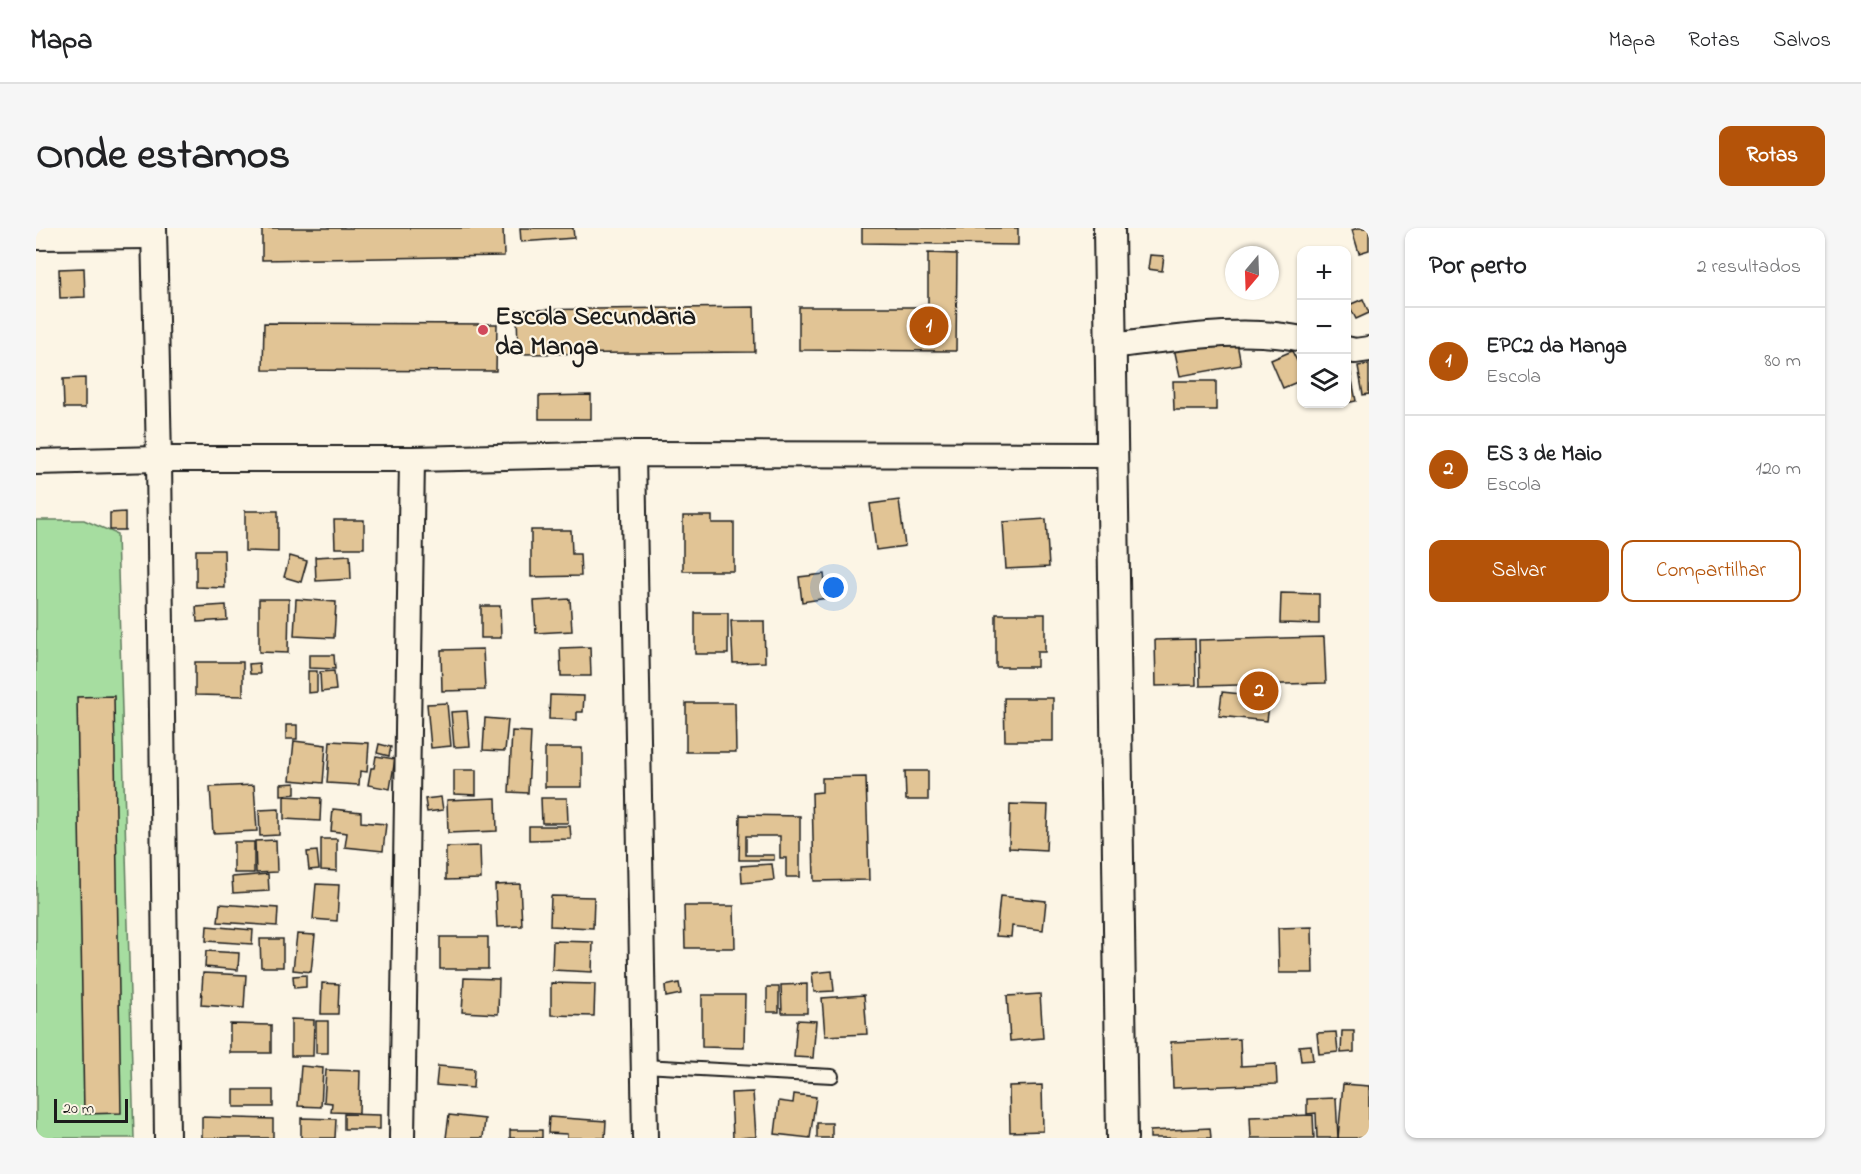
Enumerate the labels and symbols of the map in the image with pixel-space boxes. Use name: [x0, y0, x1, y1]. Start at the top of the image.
north arrow: [1225, 246, 1279, 300]
place label: Escola Secundaria da Manga: [495, 299, 696, 368]
pin: 1: [910, 304, 948, 348]
marker: Escola Secundaria da Manga: [476, 323, 490, 337]
your location: [819, 573, 848, 602]
pin: 2: [1240, 668, 1278, 714]
scale bar: [54, 1096, 128, 1124]

